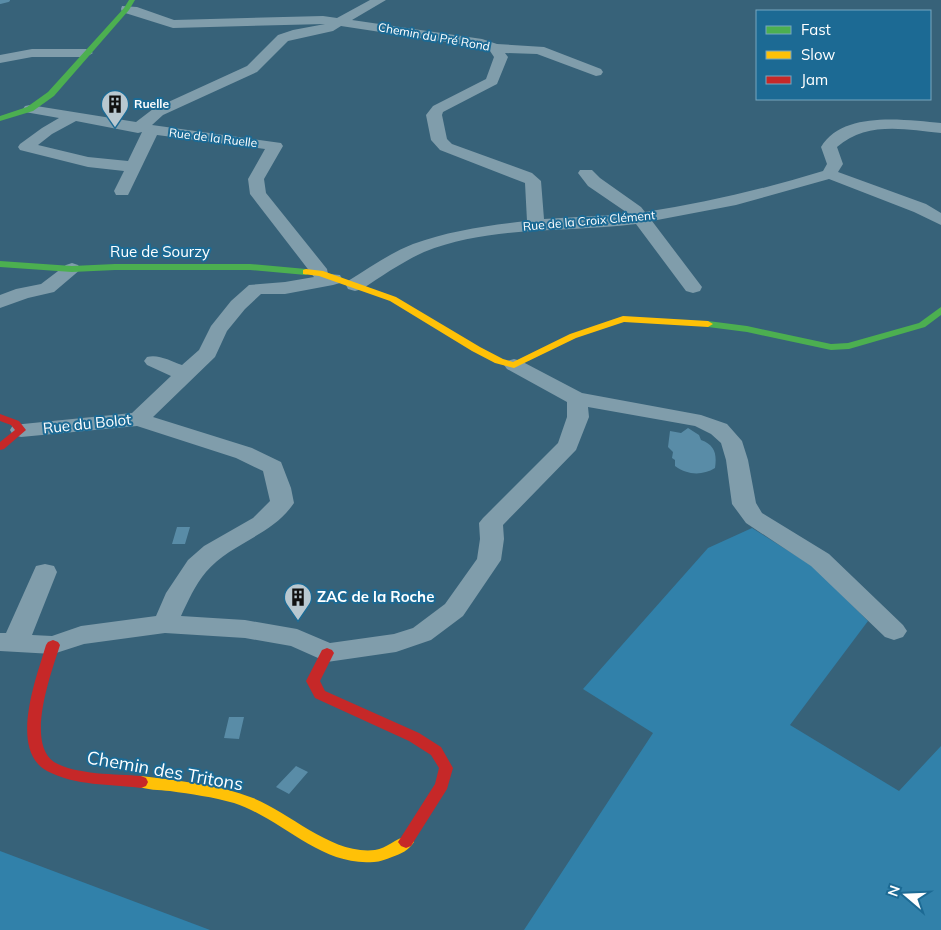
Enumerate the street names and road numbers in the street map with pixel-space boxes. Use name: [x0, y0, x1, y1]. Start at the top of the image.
street label: Chemin du Pré Rond: [377, 19, 491, 54]
street label: Rue de la Ruelle: [168, 125, 258, 150]
street label: Rue de la Croix Clément: [522, 207, 656, 234]
street label: Rue de Sourzy: [110, 242, 210, 261]
street label: Rue du Bolot: [42, 409, 132, 438]
street label: Chemin des Tritons: [85, 745, 245, 796]

